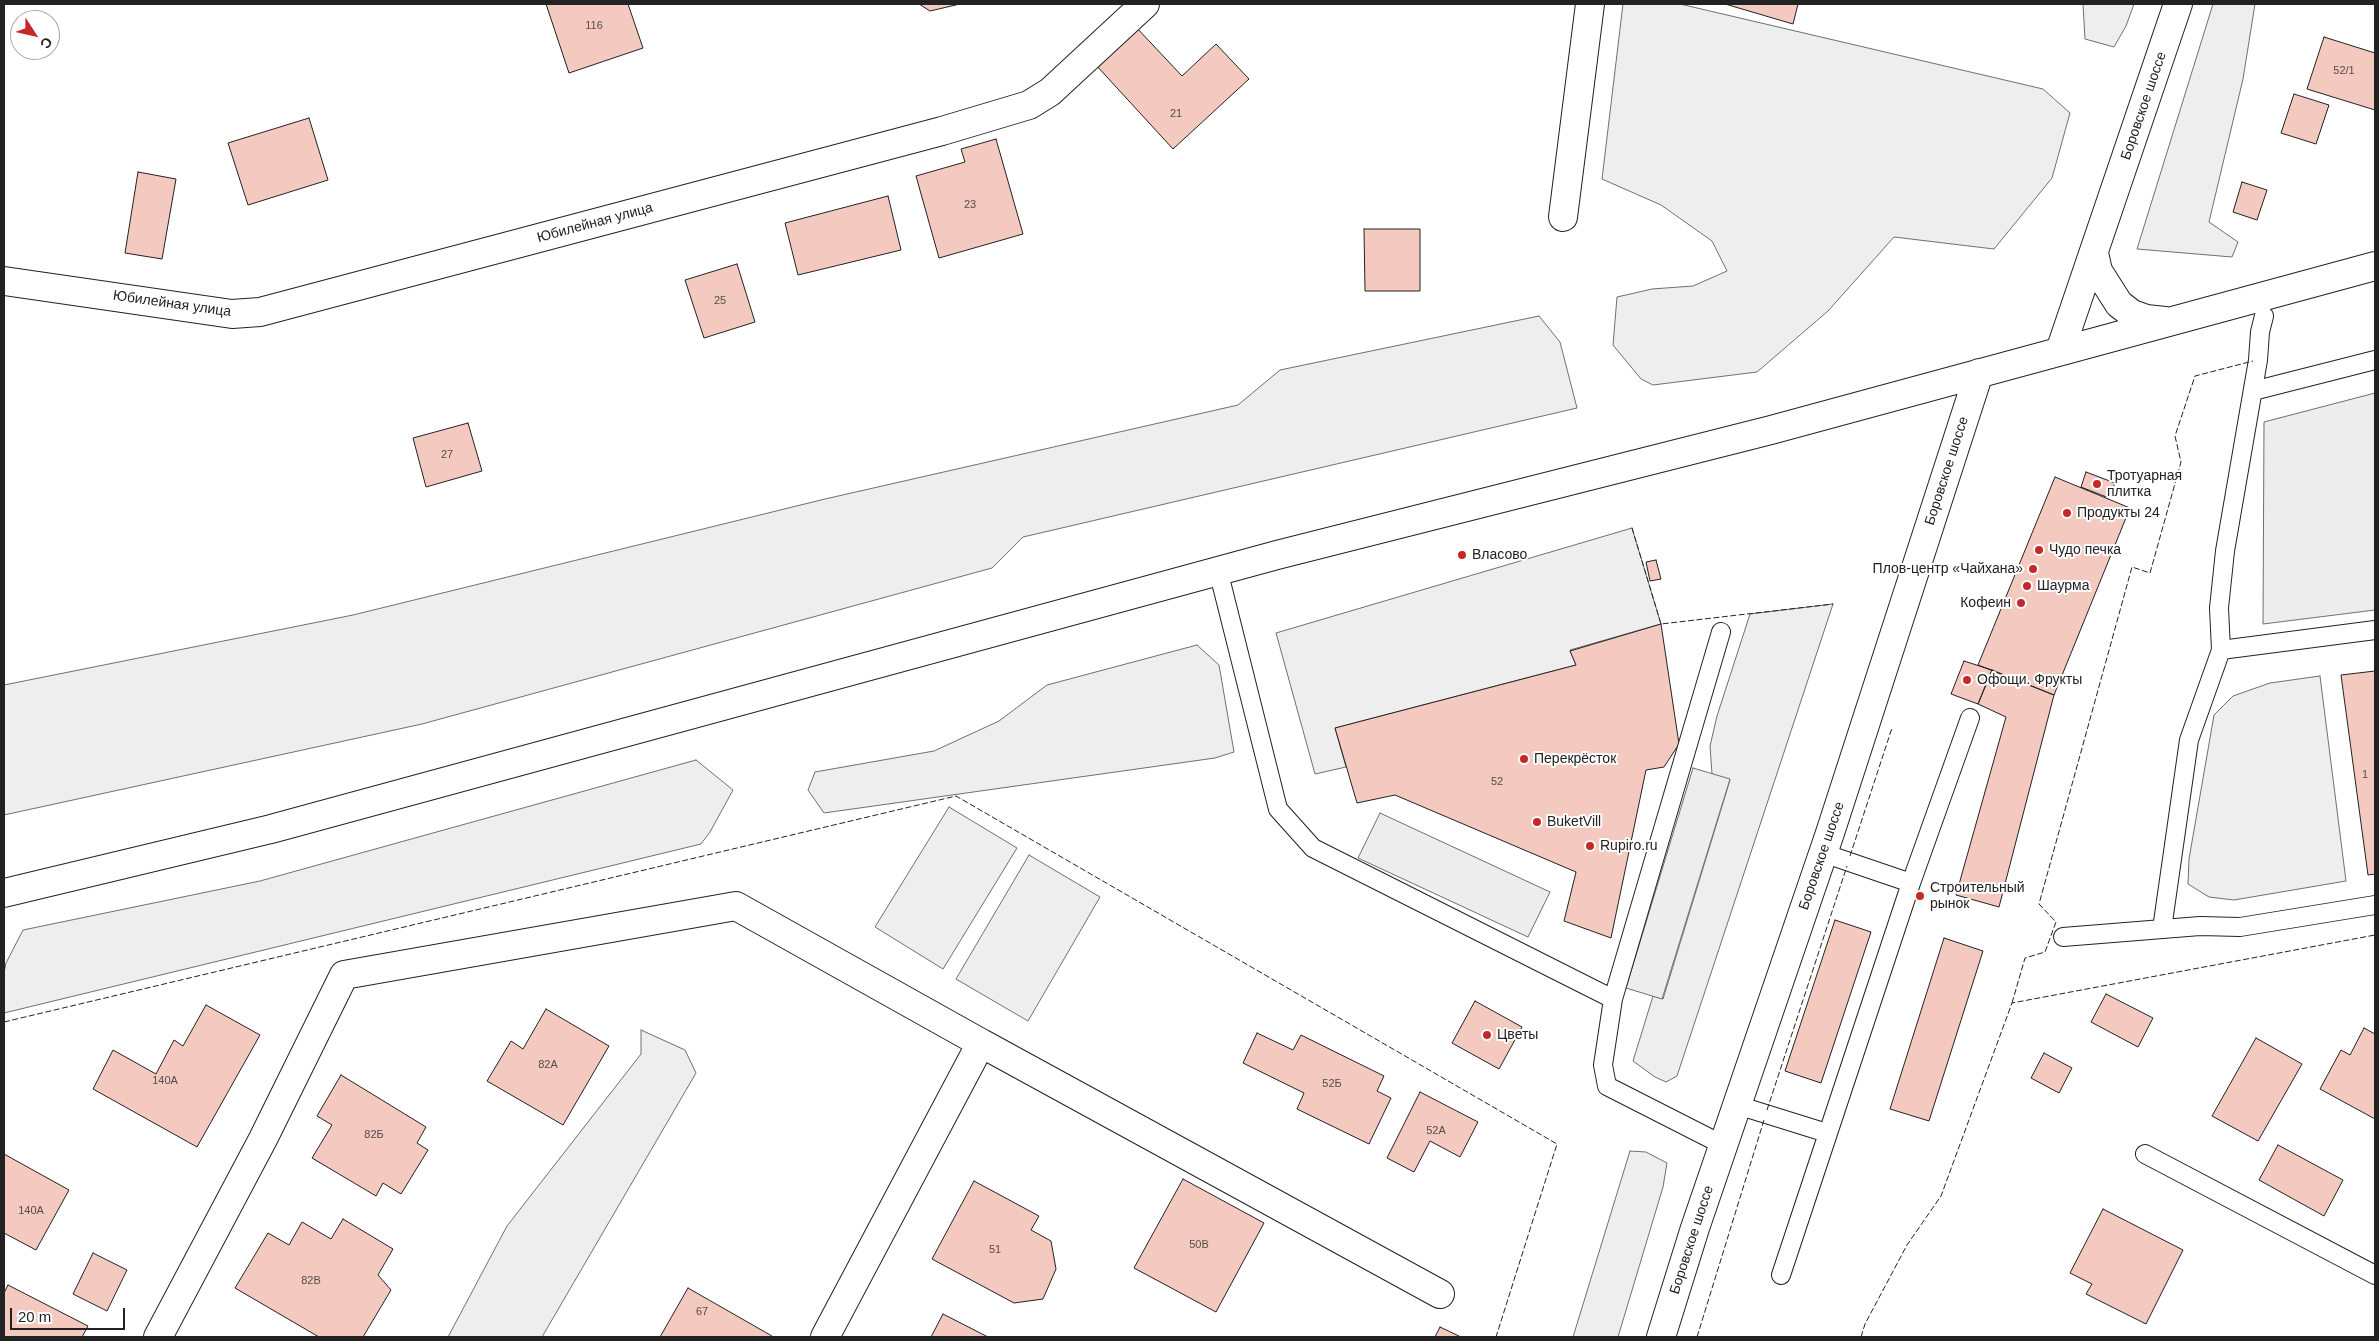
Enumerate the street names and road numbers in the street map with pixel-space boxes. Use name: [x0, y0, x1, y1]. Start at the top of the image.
street label: Боровское шоссе: [2118, 50, 2170, 162]
street label: Юбилейная улица: [535, 199, 655, 247]
street label: Юбилейная улица: [112, 287, 232, 321]
street label: Боровское шоссе: [1921, 414, 1973, 528]
street label: Боровское шоссе: [1796, 800, 1848, 912]
street label: Боровское шоссе: [1666, 1183, 1718, 1297]

